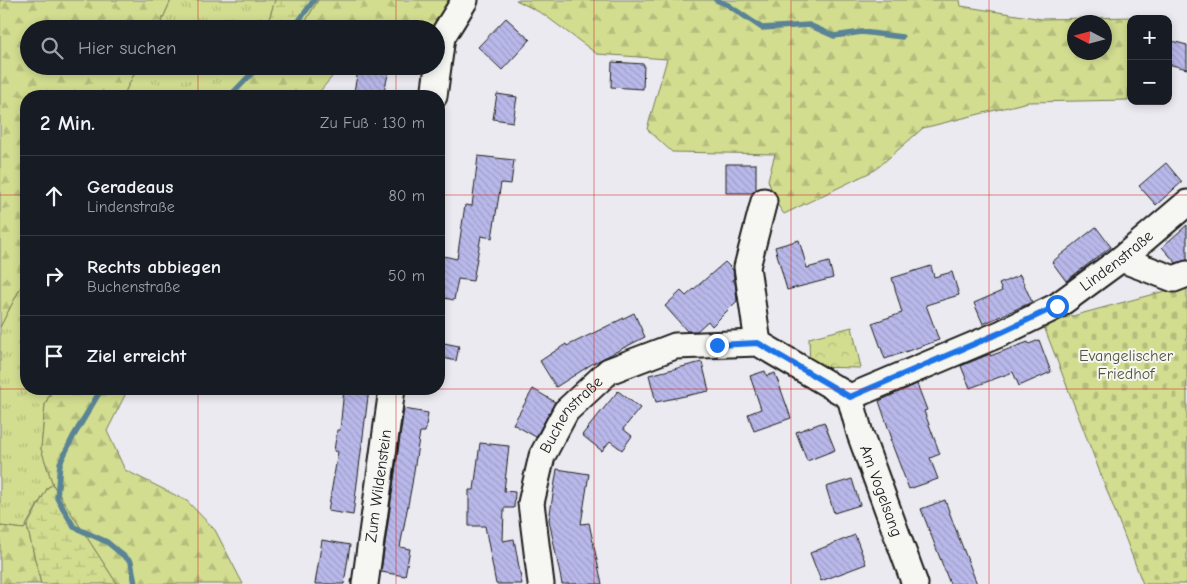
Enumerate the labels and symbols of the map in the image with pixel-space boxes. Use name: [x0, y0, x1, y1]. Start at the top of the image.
north arrow: [1067, 15, 1112, 60]
street label: Lindenstraße: [1077, 227, 1157, 295]
route start: [1046, 295, 1069, 318]
route end: [706, 334, 729, 357]
park label: Evangelischer Friedhof: [1079, 347, 1174, 383]
street label: Buchenstraße: [536, 373, 606, 456]
street label: Zum Wildenstein: [362, 428, 395, 544]
street label: Am Vogelsang: [856, 443, 906, 539]

